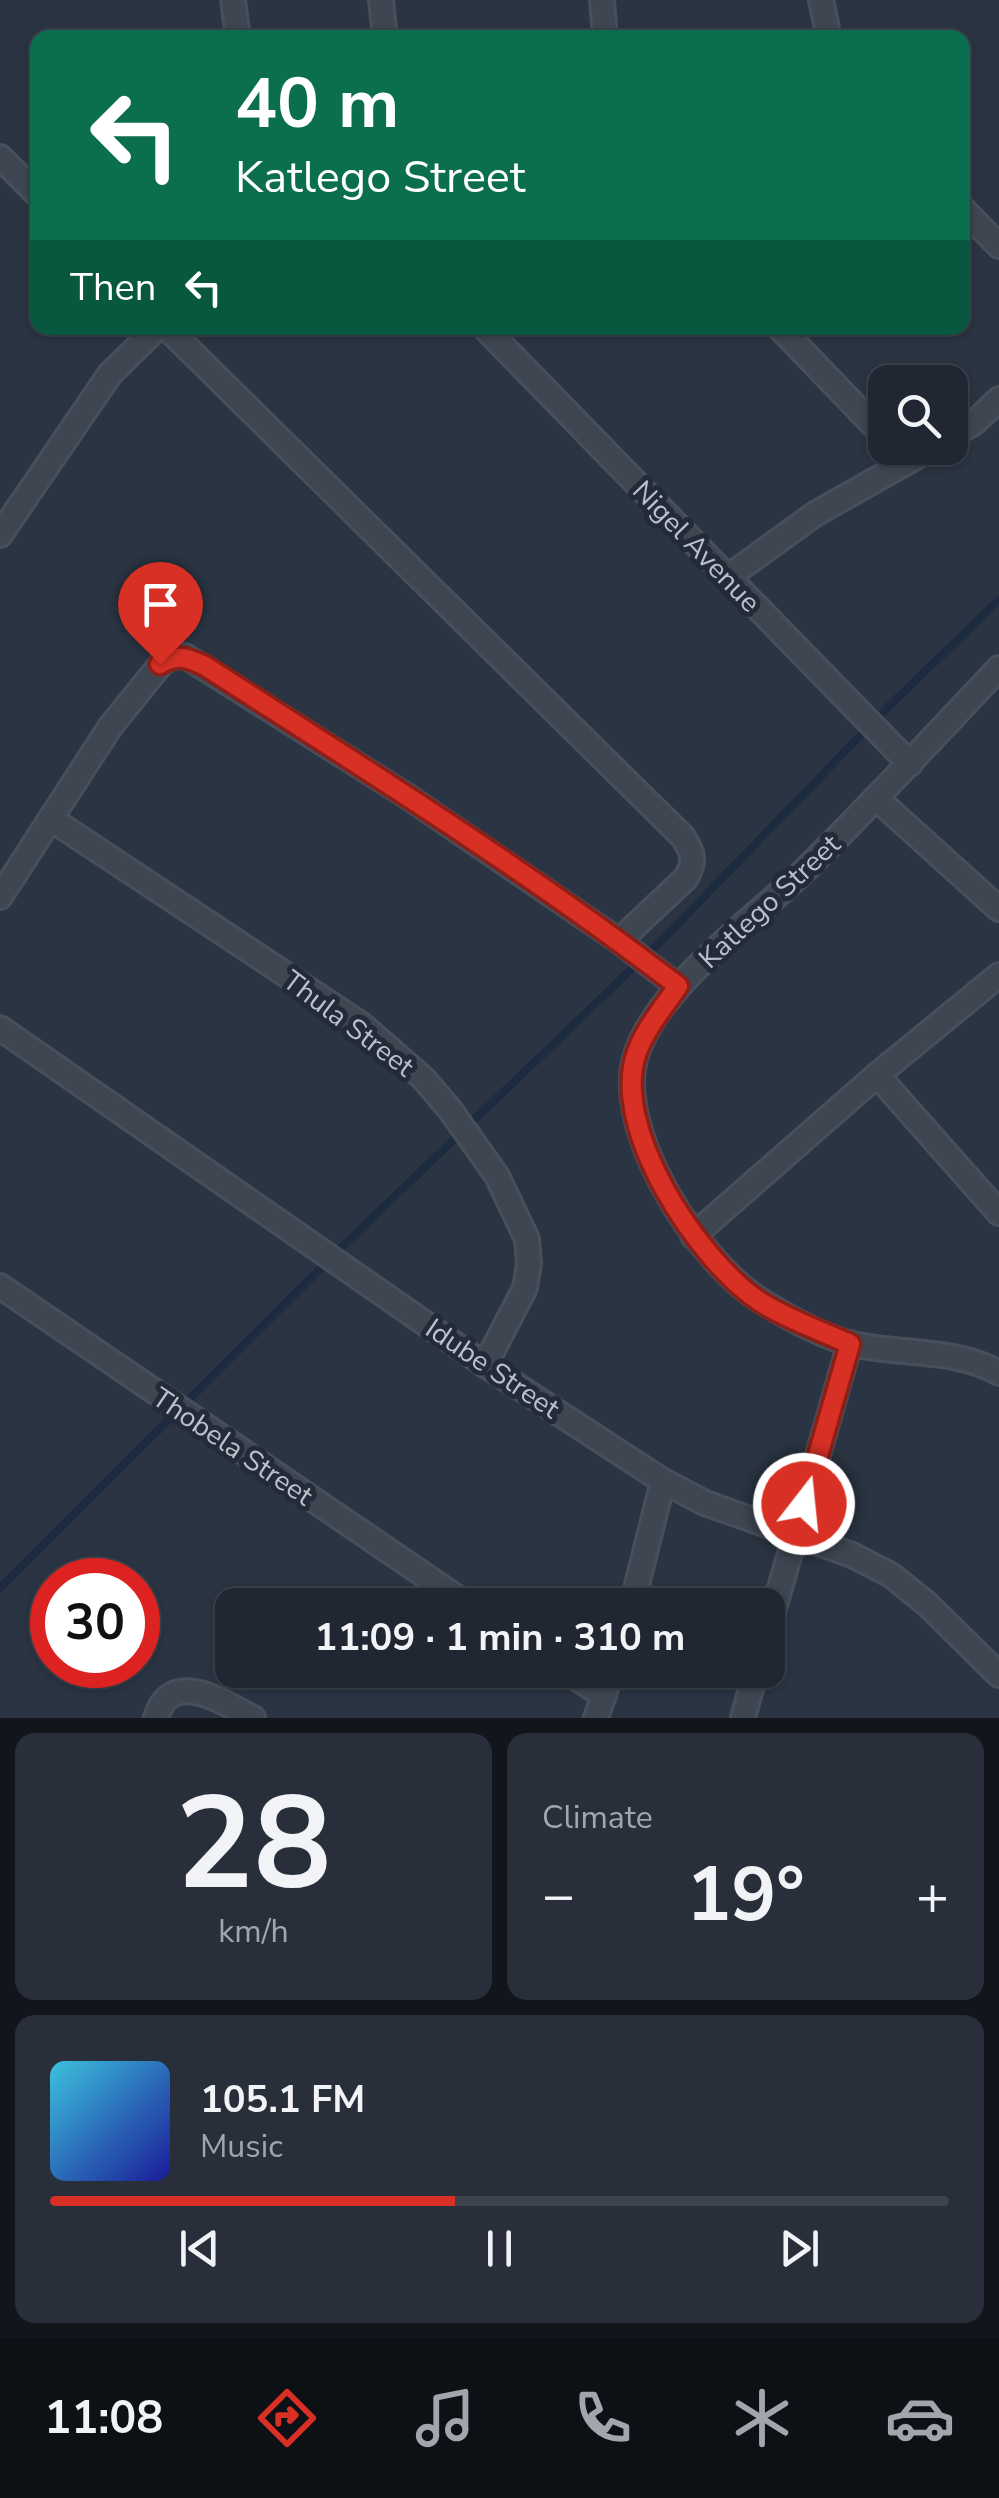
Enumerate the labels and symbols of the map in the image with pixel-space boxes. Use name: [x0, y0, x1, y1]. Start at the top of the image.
street label: Nigel Avenue: [624, 473, 769, 621]
pin: [118, 562, 203, 665]
street label: Katlego Street: [691, 826, 849, 977]
street label: Thula Street: [275, 962, 422, 1086]
street label: Idube Street: [418, 1310, 567, 1428]
street label: Thobela Street: [145, 1379, 320, 1515]
position arrow: [752, 1452, 856, 1556]
speed limit sign: 30: [30, 1558, 160, 1688]

